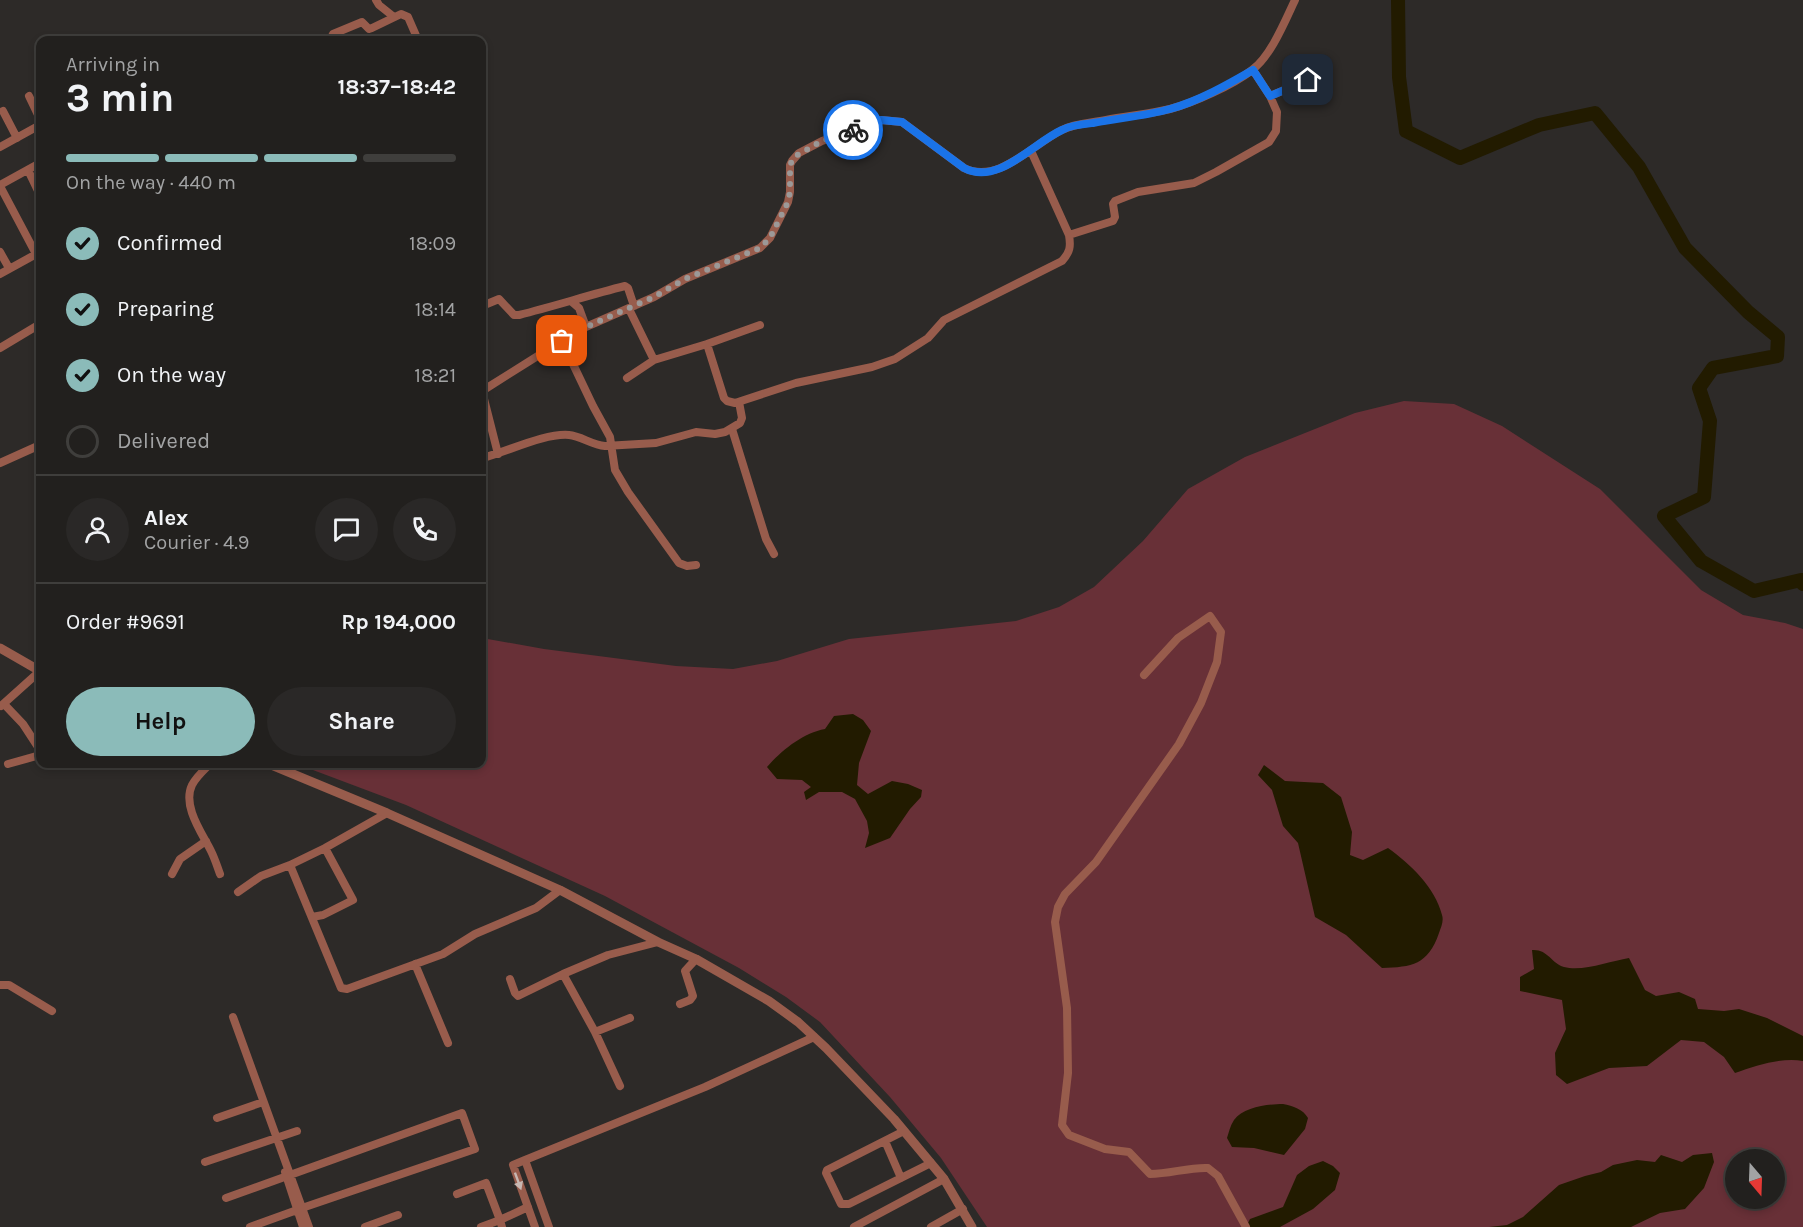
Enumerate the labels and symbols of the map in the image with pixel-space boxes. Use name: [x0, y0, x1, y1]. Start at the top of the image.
pin: [1282, 54, 1333, 105]
courier: [823, 100, 883, 160]
pin: [536, 315, 587, 366]
north arrow: [1725, 1149, 1785, 1209]
one-way arrow: [514, 1172, 524, 1190]

